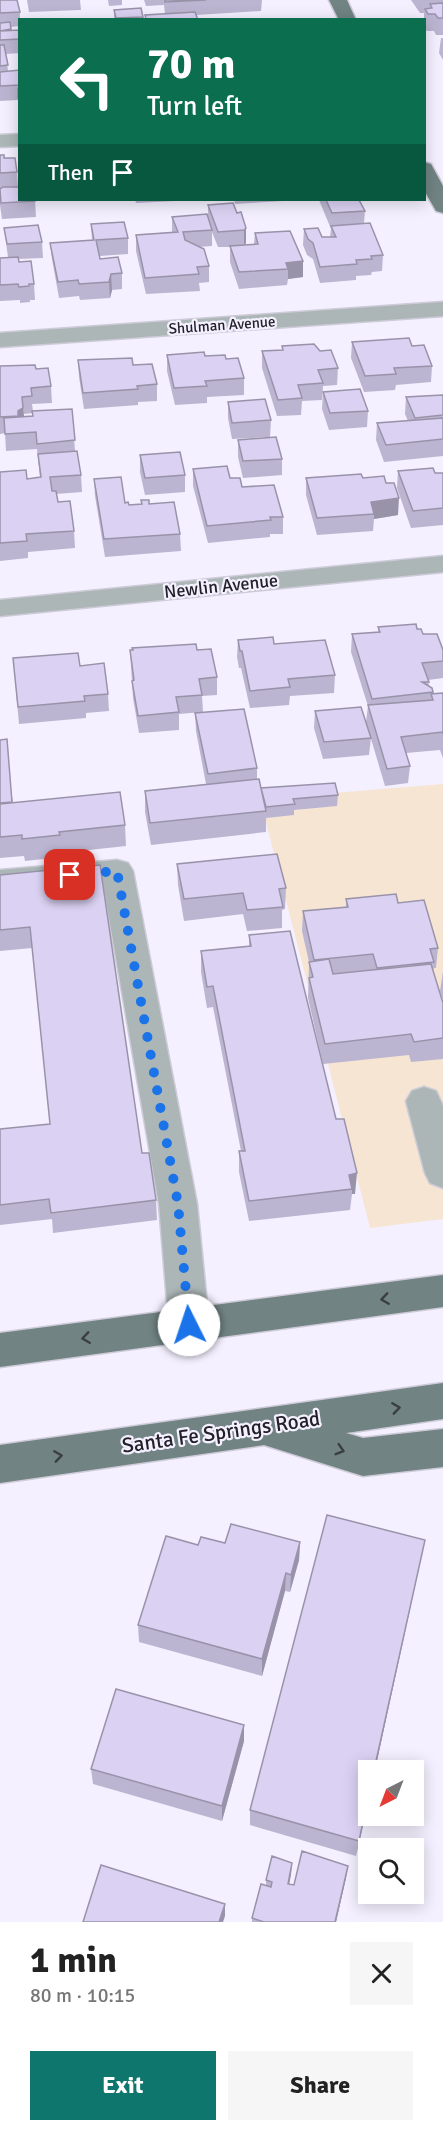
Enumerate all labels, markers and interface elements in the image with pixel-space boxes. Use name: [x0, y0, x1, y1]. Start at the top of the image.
text: 70 m: [147, 39, 236, 90]
icon: left: [48, 42, 126, 120]
text: Turn left: [147, 90, 242, 123]
icon: arrive: [106, 156, 139, 189]
text: Then: [48, 159, 94, 186]
street label: Shulman Avenue: [168, 312, 276, 338]
street label: Newlin Avenue: [163, 569, 279, 603]
pin: [44, 849, 95, 900]
icon: arrive: [53, 858, 86, 891]
one-way arrow: [380, 1292, 390, 1305]
position arrow: [157, 1293, 221, 1357]
one-way arrow: [82, 1332, 91, 1344]
one-way arrow: [391, 1402, 400, 1414]
street label: Santa Fe Springs Road: [120, 1405, 322, 1459]
one-way arrow: [334, 1443, 345, 1455]
one-way arrow: [53, 1450, 63, 1462]
north arrow: [358, 1760, 424, 1826]
map controls: [358, 1760, 424, 1904]
button: search: [358, 1838, 424, 1904]
text: 1 min: [30, 1938, 117, 1983]
button: close: [350, 1942, 413, 2005]
text: 80 m · 10:15: [30, 1983, 135, 2008]
button: Exit: [30, 2051, 216, 2120]
button: Share: [228, 2051, 413, 2120]

